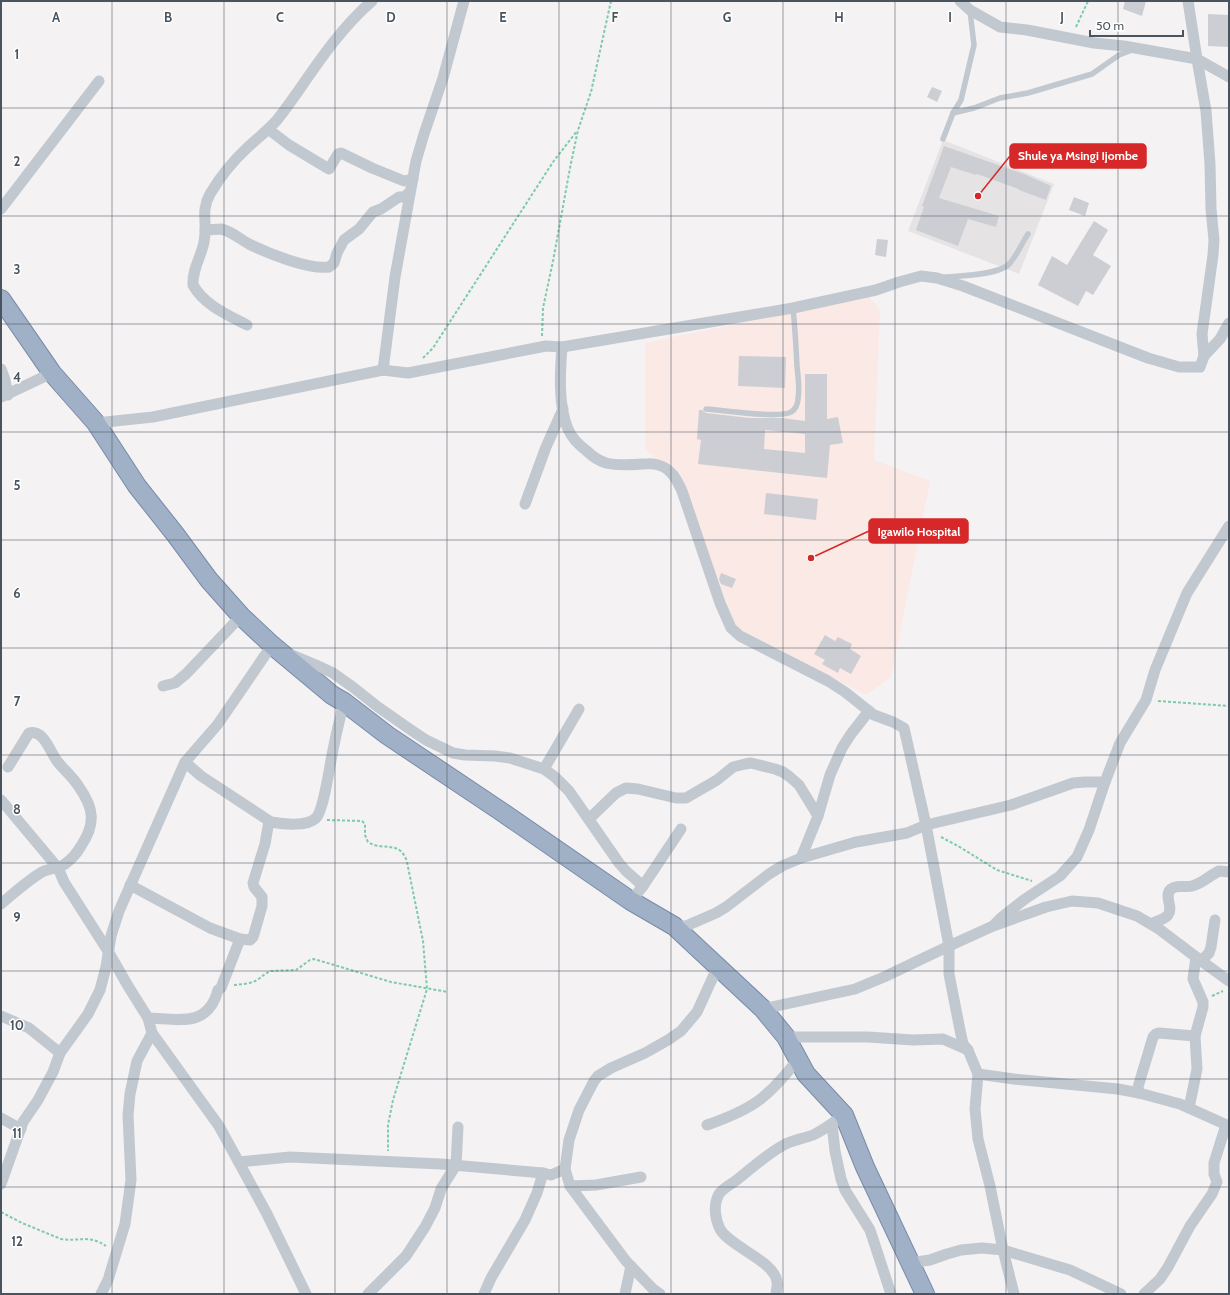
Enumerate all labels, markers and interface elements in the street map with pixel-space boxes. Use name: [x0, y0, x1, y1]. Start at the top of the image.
text: A: [52, 9, 61, 25]
text: B: [164, 9, 172, 25]
text: C: [276, 9, 284, 25]
text: D: [386, 9, 396, 25]
text: E: [499, 9, 507, 25]
text: F: [612, 9, 619, 25]
text: G: [723, 9, 732, 25]
text: H: [834, 9, 844, 25]
text: I: [948, 9, 952, 25]
text: J: [1059, 9, 1064, 25]
scale bar: [1090, 12, 1183, 38]
text: 50 m: [1096, 18, 1124, 33]
text: 1: [15, 46, 19, 62]
callout: Shule ya Msingi Ijombe: [1010, 144, 1146, 168]
text: Shule ya Msingi Ijombe: [1018, 148, 1138, 163]
text: 2: [14, 153, 21, 169]
text: 3: [13, 261, 21, 277]
text: 4: [13, 369, 21, 385]
text: 5: [14, 477, 21, 493]
callout: Igawilo Hospital: [869, 519, 968, 543]
text: Igawilo Hospital: [878, 524, 960, 539]
text: 6: [13, 585, 21, 601]
text: 7: [14, 693, 21, 709]
text: 8: [13, 801, 21, 817]
text: 9: [13, 909, 21, 925]
text: 10: [10, 1017, 24, 1033]
text: 11: [12, 1125, 22, 1141]
text: 12: [11, 1233, 23, 1249]

